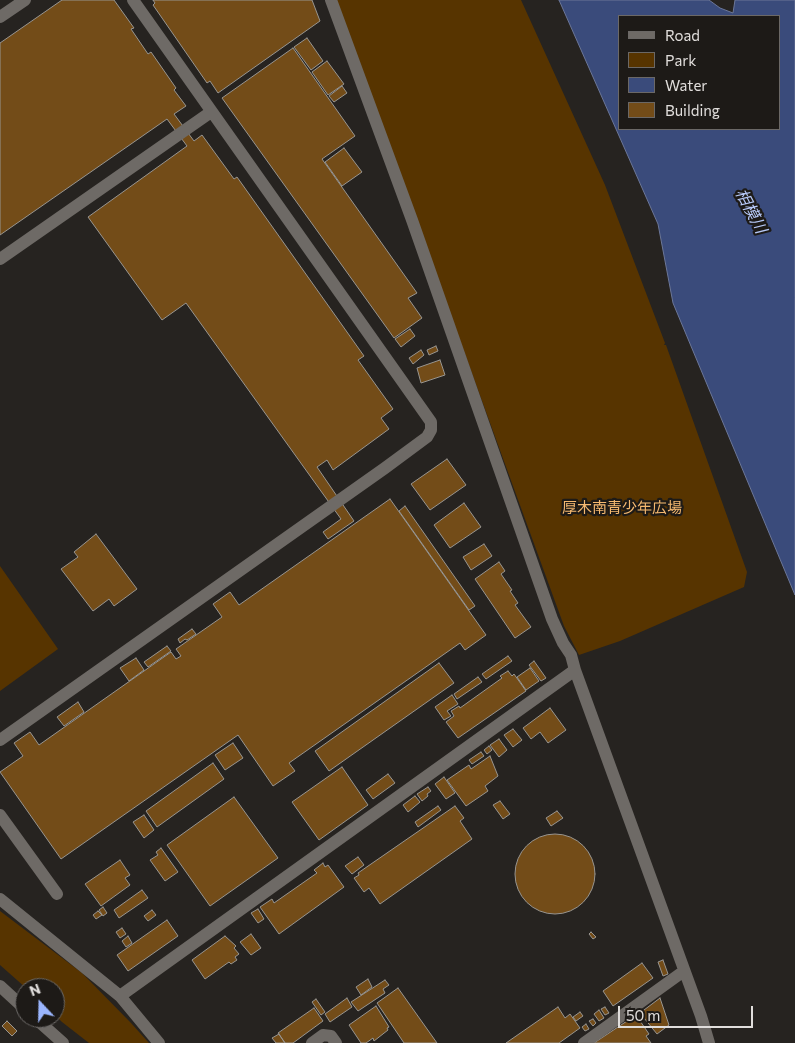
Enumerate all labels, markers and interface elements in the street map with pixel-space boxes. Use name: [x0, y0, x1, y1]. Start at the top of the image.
legend: [618, 15, 780, 130]
text: Road: [665, 26, 700, 44]
text: Park: [665, 51, 696, 69]
text: Water: [665, 76, 707, 94]
text: Building: [665, 101, 720, 119]
water label: 相模川: [731, 185, 771, 237]
park label: 厚木南青少年広場: [562, 499, 682, 517]
north arrow: [15, 978, 65, 1028]
text: N: [27, 980, 43, 999]
scale bar: [620, 996, 755, 1028]
text: 50 m: [626, 1006, 660, 1024]

